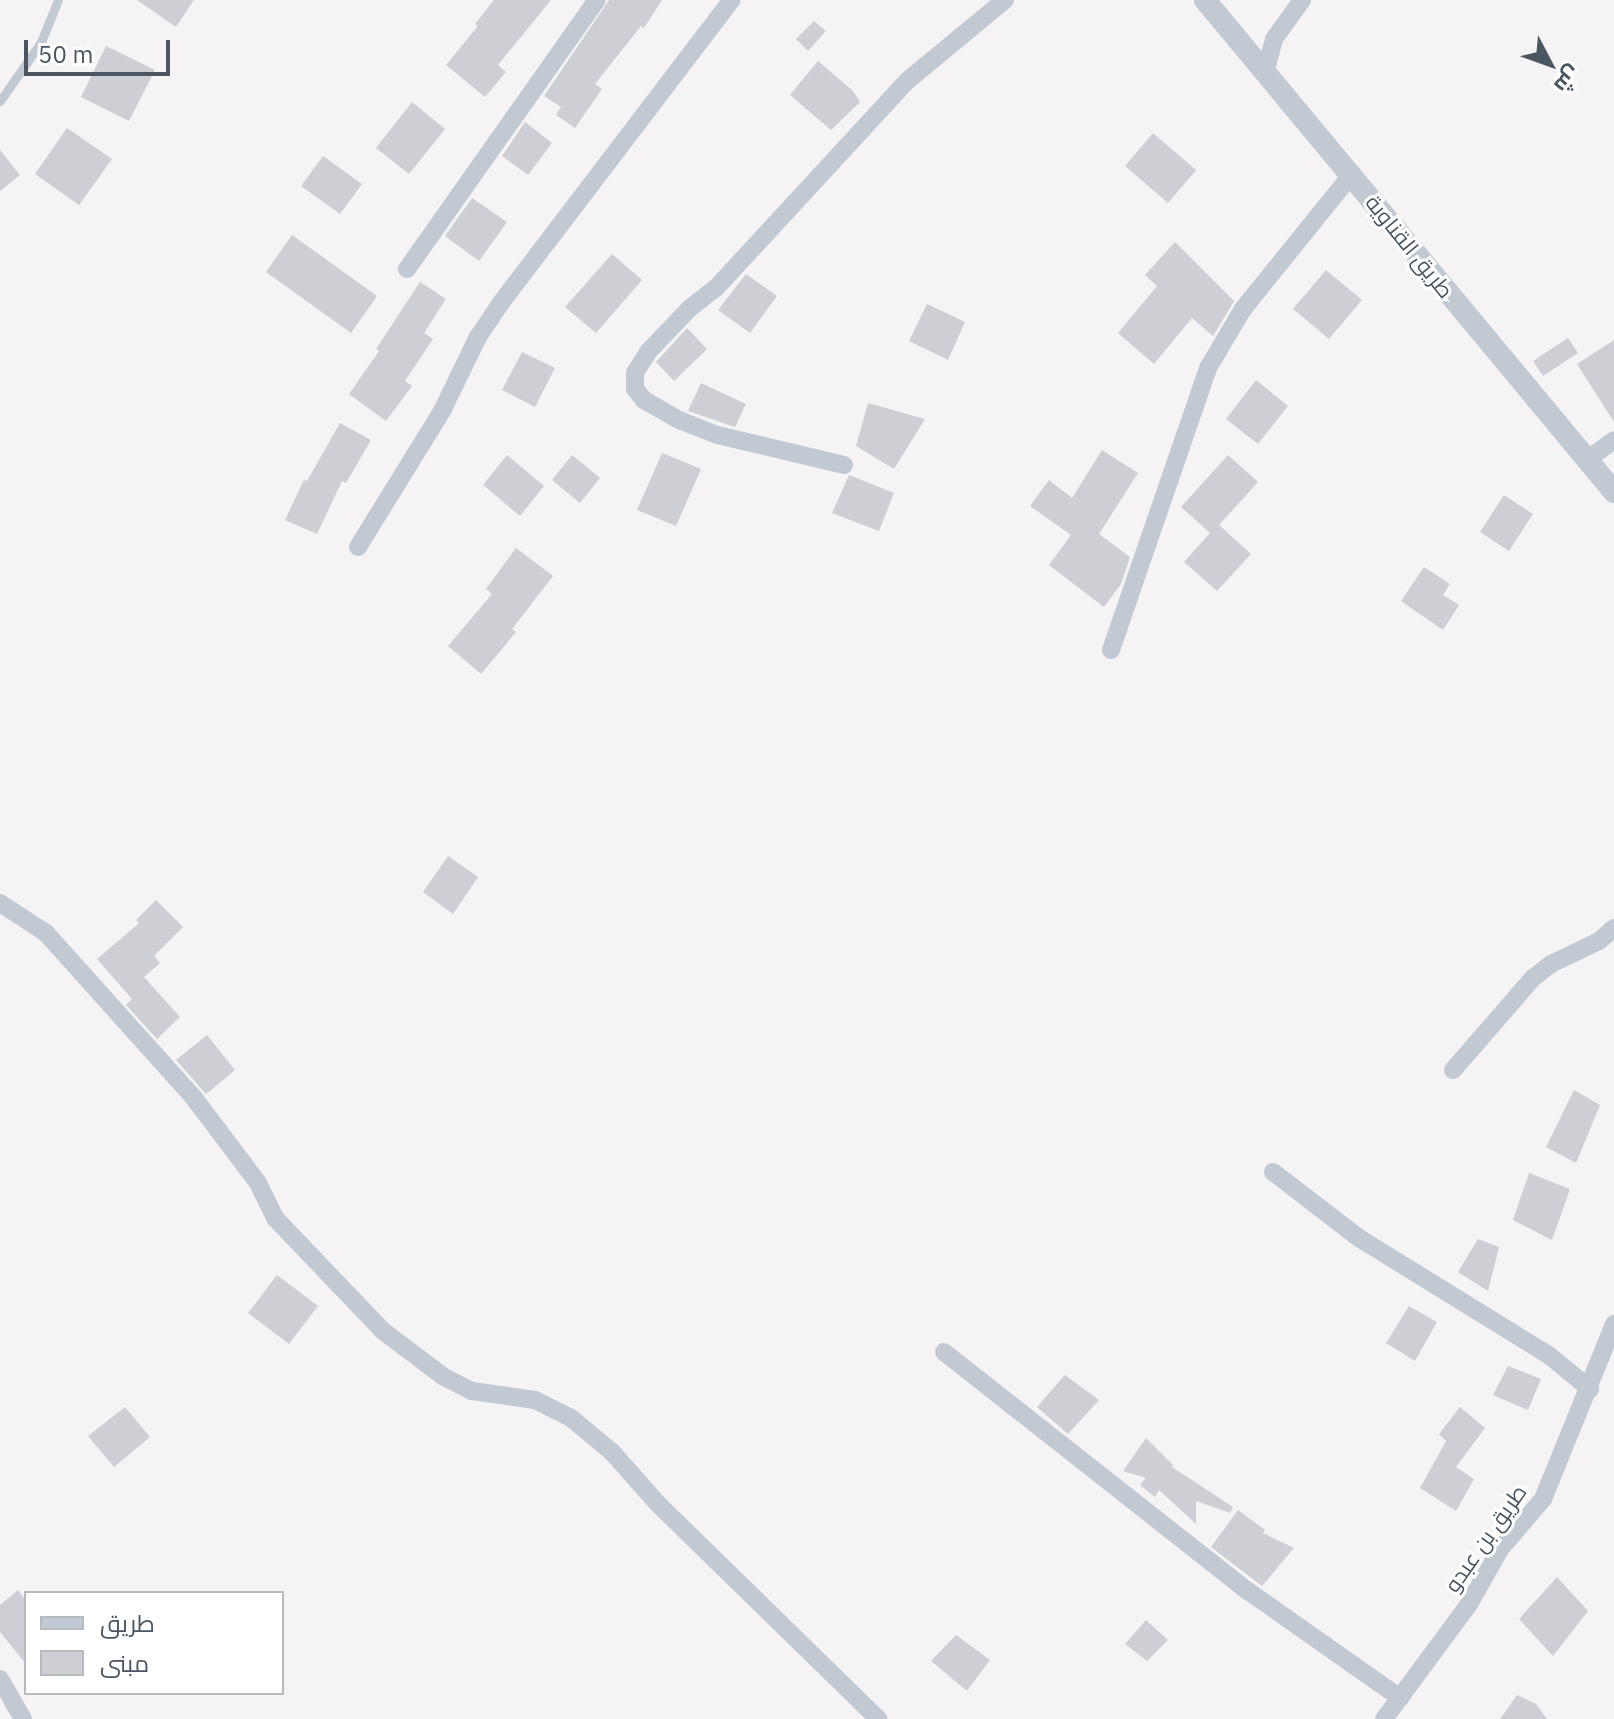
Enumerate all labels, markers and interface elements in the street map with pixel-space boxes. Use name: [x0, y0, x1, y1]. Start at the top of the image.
scale bar: [28, 24, 174, 74]
north arrow: [1510, 24, 1590, 104]
text: 50 m: [38, 38, 93, 70]
text: ش: [1548, 60, 1589, 100]
street label: طريق القناوية: [1360, 189, 1460, 303]
street label: طريق بن عبدو: [1438, 1479, 1532, 1597]
legend: [24, 1591, 284, 1695]
text: طريق: [100, 1607, 155, 1639]
text: مبنى: [100, 1647, 149, 1679]

